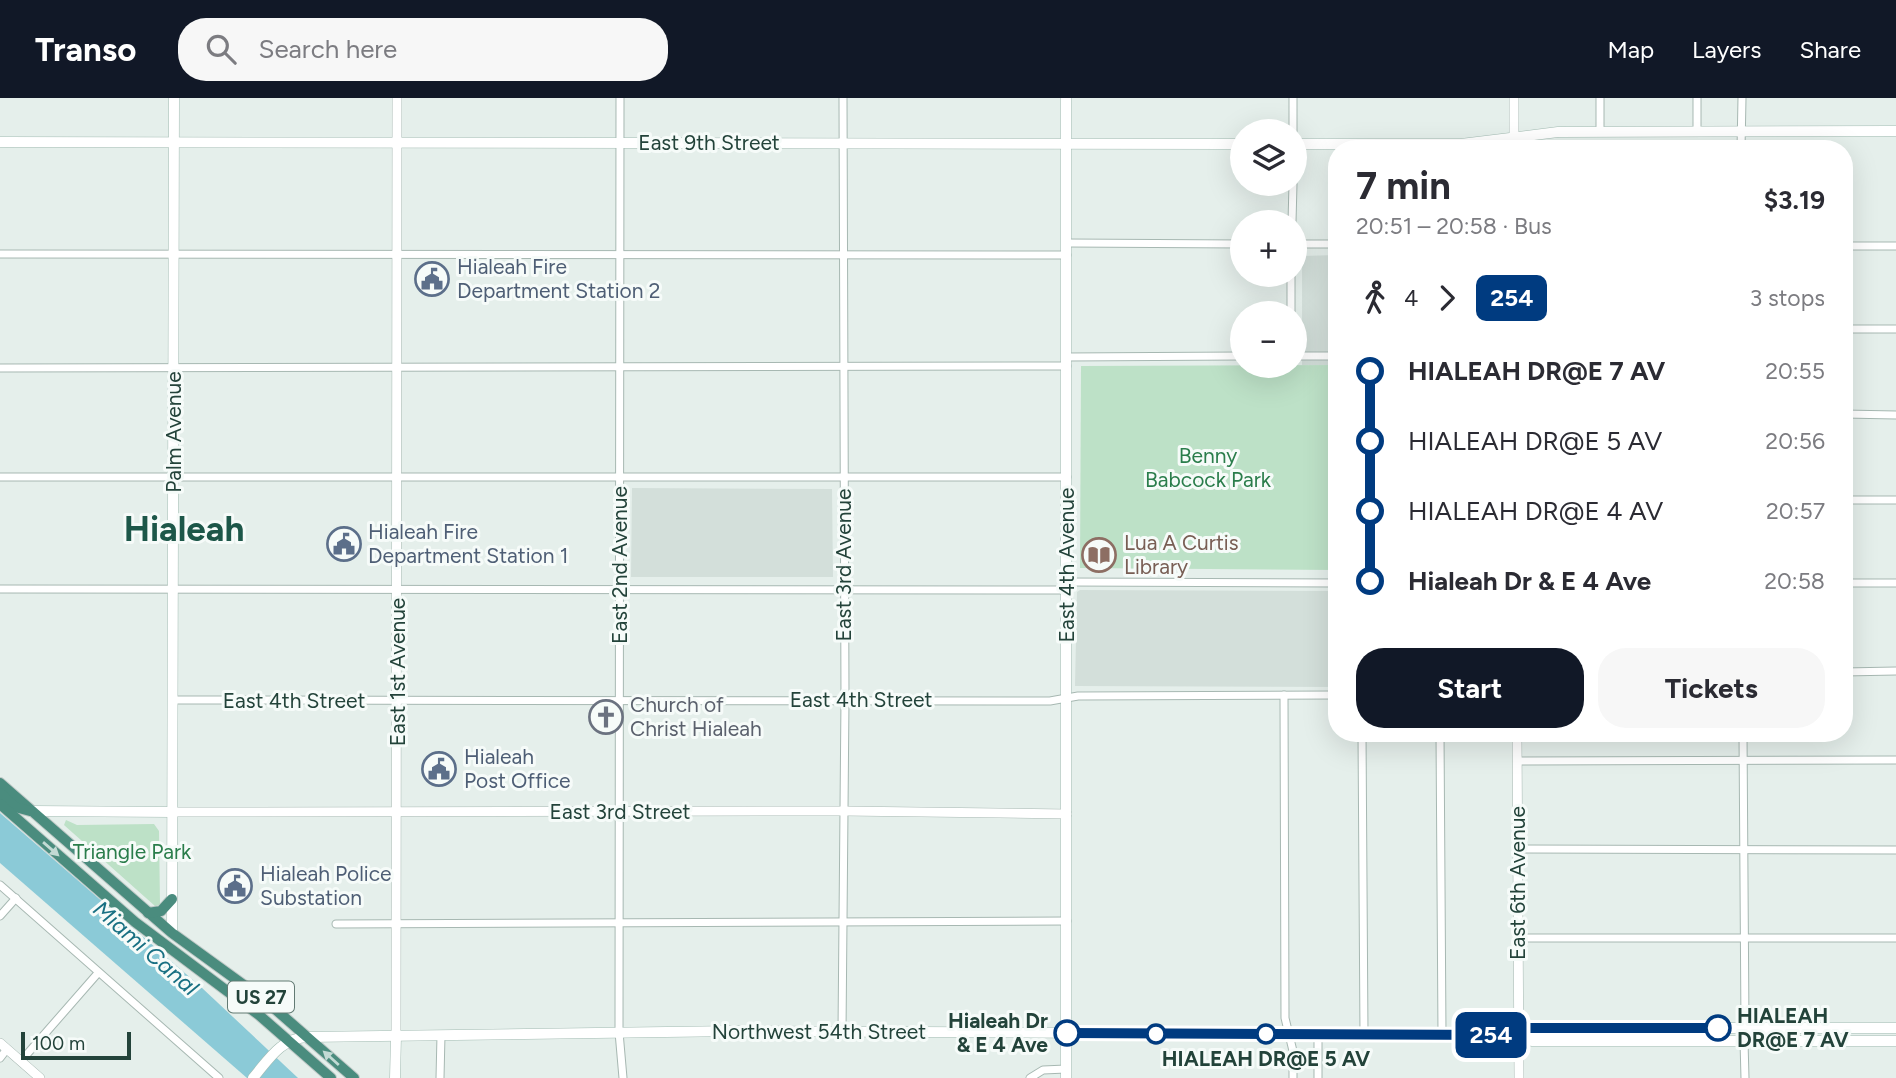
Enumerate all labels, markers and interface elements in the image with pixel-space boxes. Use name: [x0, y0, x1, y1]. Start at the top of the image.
search box: [178, 18, 668, 81]
text: Transo: [35, 30, 136, 69]
icon: search: [202, 30, 240, 68]
text: Search here: [258, 33, 397, 65]
text: Map: [1607, 35, 1654, 64]
text: Layers: [1692, 35, 1761, 64]
text: Share: [1799, 35, 1861, 64]
map controls: [1230, 119, 1307, 378]
button: layers: [1230, 119, 1307, 196]
street label: East 9th Street: [638, 130, 780, 155]
text: 7 min: [1356, 163, 1451, 209]
text: $3.19: [1764, 184, 1825, 216]
button: +: [1230, 210, 1307, 287]
text: 20:51 – 20:58 · Bus: [1356, 212, 1552, 240]
place label: Hialeah Fire Department Station 2: [457, 254, 660, 303]
public building icon: Hialeah Fire Department Station 2: [413, 260, 451, 298]
icon: walk: [1356, 279, 1394, 317]
icon: forward: [1428, 279, 1466, 317]
text: 254: [1490, 283, 1533, 312]
text: 4: [1404, 284, 1418, 312]
text: 3 stops: [1750, 284, 1825, 312]
button: −: [1230, 301, 1307, 378]
text: HIALEAH DR@E 7 AV: [1408, 355, 1665, 387]
text: 20:55: [1765, 357, 1825, 385]
street label: Palm Avenue: [161, 371, 186, 493]
text: HIALEAH DR@E 5 AV: [1408, 425, 1662, 457]
text: 20:56: [1765, 427, 1825, 455]
park label: Benny Babcock Park: [1145, 443, 1272, 492]
street label: East 2nd Avenue: [607, 486, 632, 644]
street label: East 3rd Avenue: [831, 488, 856, 642]
street label: East 4th Avenue: [1054, 488, 1079, 642]
text: HIALEAH DR@E 4 AV: [1408, 495, 1663, 527]
text: 20:57: [1766, 497, 1825, 525]
district label: Hialeah: [124, 508, 244, 550]
place label: Hialeah Fire Department Station 1: [368, 519, 568, 568]
public building icon: Hialeah Fire Department Station 1: [325, 525, 363, 563]
place label: Lua A Curtis Library: [1124, 530, 1239, 579]
library icon: Lua A Curtis Library: [1080, 536, 1118, 574]
text: Hialeah Dr & E 4 Ave: [1408, 565, 1651, 597]
text: 20:58: [1764, 567, 1825, 595]
street label: East 1st Avenue: [385, 598, 410, 746]
button: Start: [1356, 648, 1584, 728]
button: Tickets: [1598, 648, 1825, 728]
street label: East 4th Street: [790, 687, 932, 712]
street label: East 4th Street: [223, 688, 365, 713]
place label: Church of Christ Hialeah: [630, 692, 762, 741]
church icon: Church of Christ Hialeah: [587, 698, 625, 736]
place label: Hialeah Post Office: [464, 744, 571, 793]
public building icon: Hialeah Post Office: [420, 750, 458, 788]
street label: East 3rd Street: [550, 799, 690, 824]
street label: East 6th Avenue: [1505, 806, 1530, 960]
park label: Triangle Park: [73, 839, 192, 864]
one-way arrow: [42, 841, 60, 857]
place label: Hialeah Police Substation: [260, 861, 392, 910]
public building icon: Hialeah Police Substation: [216, 867, 254, 905]
water label: Miami Canal: [88, 895, 205, 1002]
road number: US 27: [228, 982, 294, 1012]
place label: HIALEAH DR@E 7 AV: [1737, 1003, 1849, 1052]
place label: Hialeah Dr & E 4 Ave: [948, 1008, 1048, 1057]
line badge: 254: [1451, 1012, 1531, 1058]
marker: HIALEAH DR@E 7 AV: [1705, 1015, 1731, 1041]
street label: Northwest 54th Street: [712, 1019, 926, 1044]
marker: Hialeah Dr & E 4 Ave: [1054, 1020, 1080, 1046]
text: 254: [1469, 1020, 1513, 1049]
unlabelled marker: [1146, 1024, 1166, 1044]
marker: HIALEAH DR@E 5 AV: [1256, 1024, 1276, 1044]
scale bar: [21, 1029, 131, 1061]
text: 100 m: [32, 1032, 85, 1055]
place label: HIALEAH DR@E 5 AV: [1162, 1046, 1370, 1071]
one-way arrow: [323, 1050, 340, 1066]

